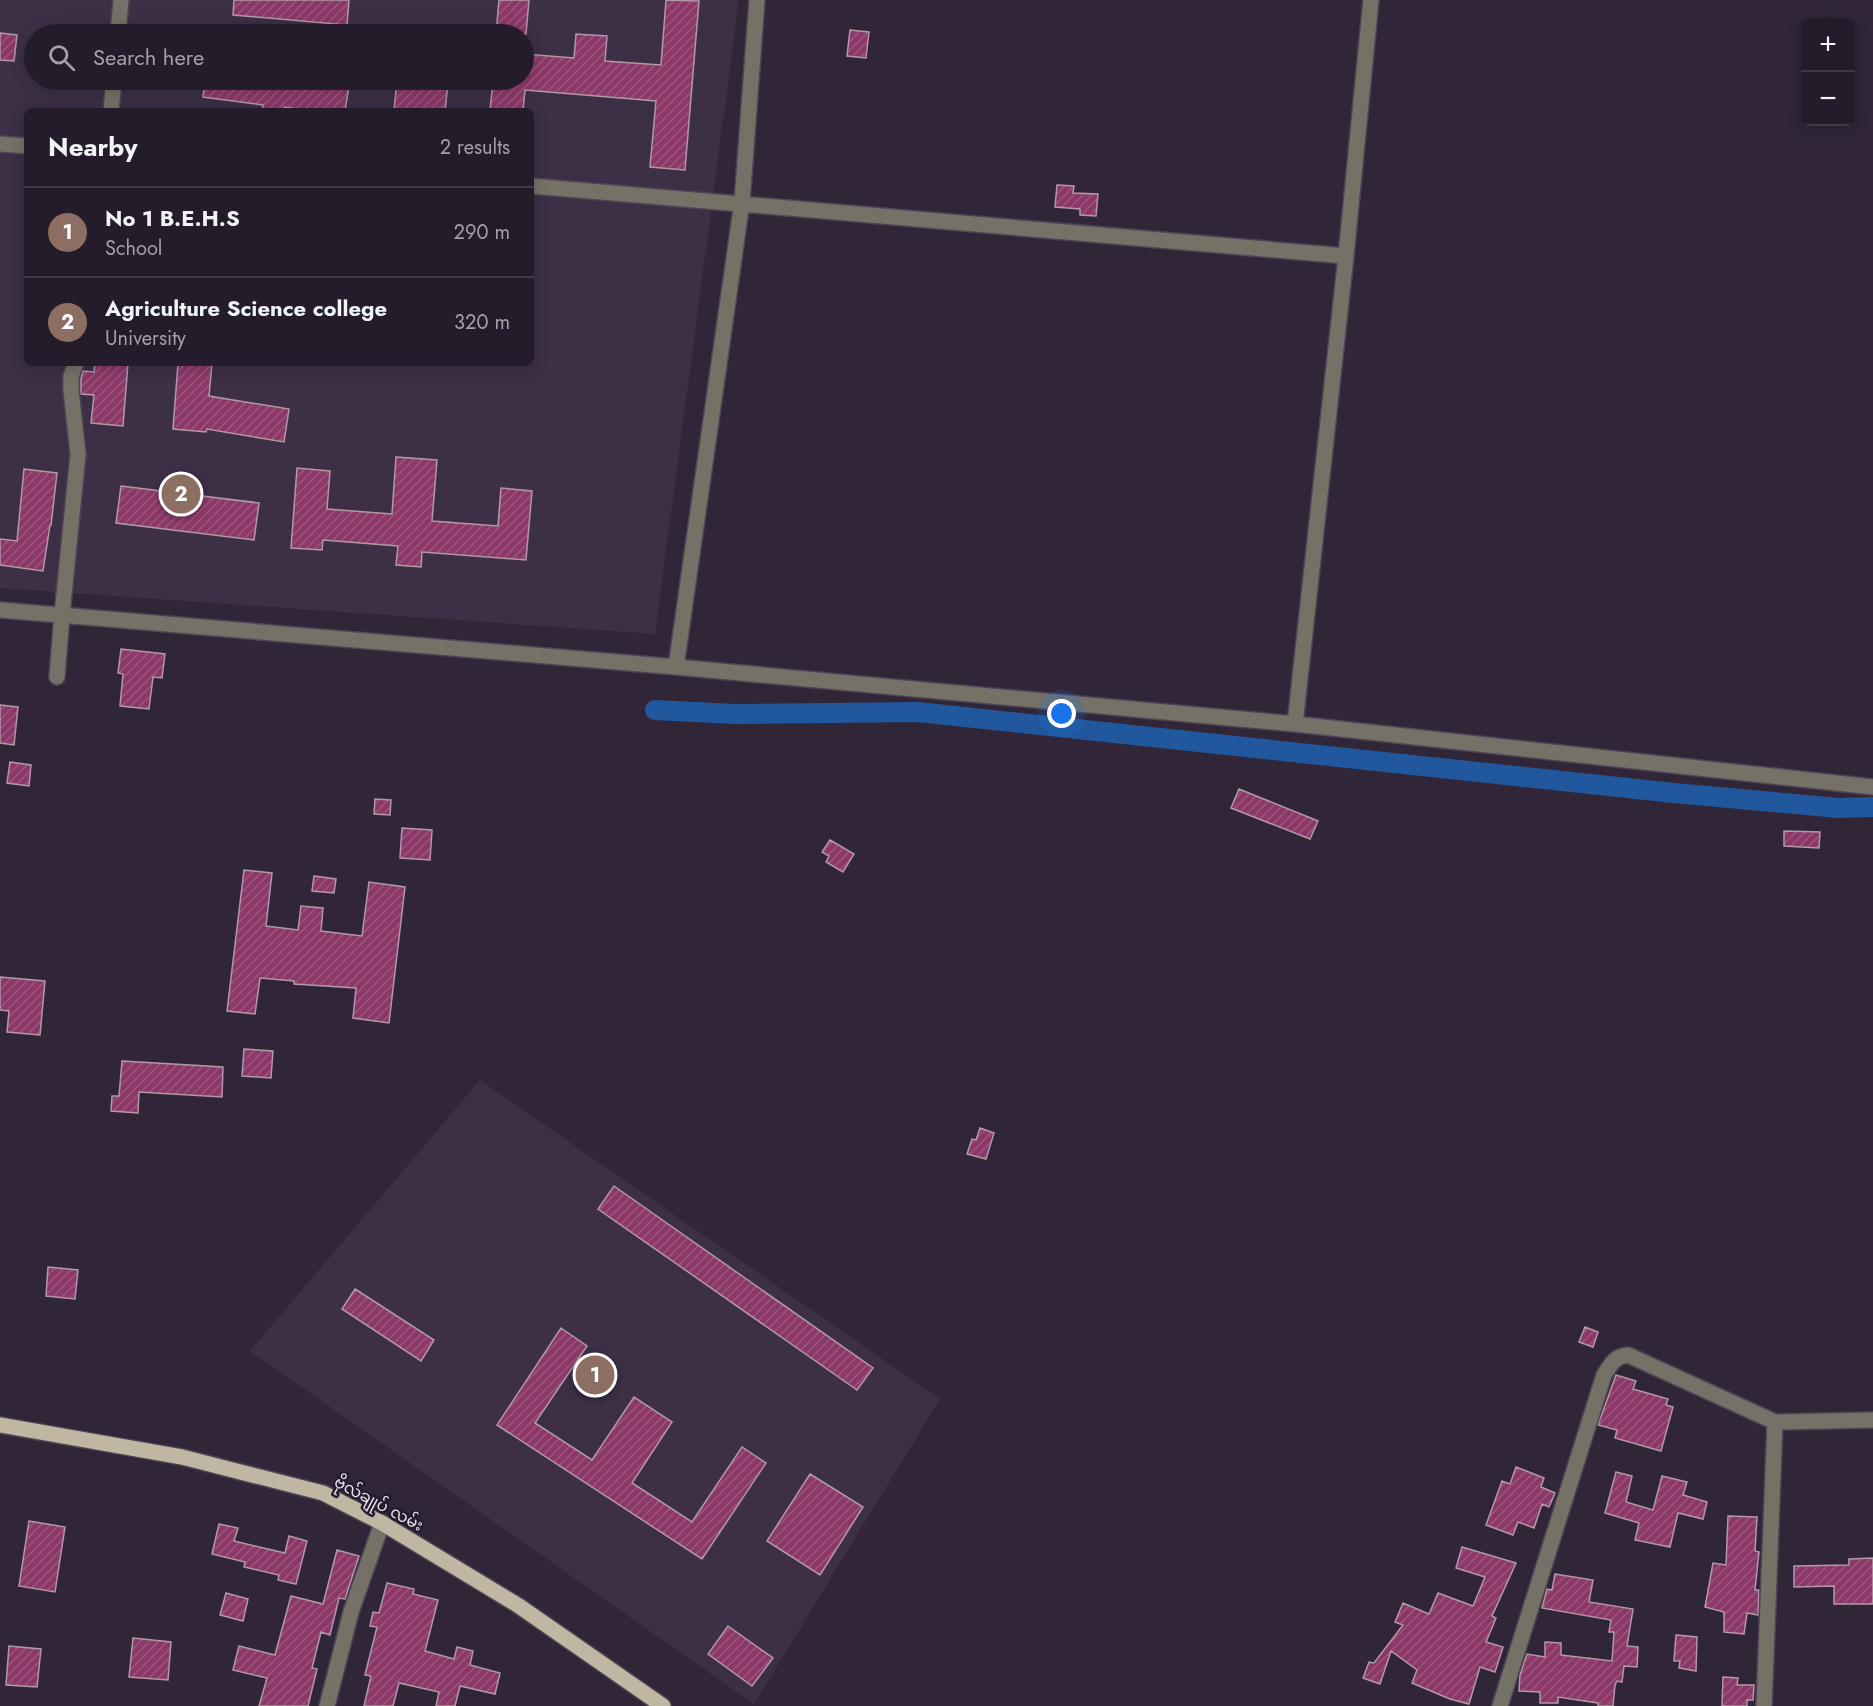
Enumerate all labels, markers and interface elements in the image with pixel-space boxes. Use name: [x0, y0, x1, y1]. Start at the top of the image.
map controls: [1801, 18, 1855, 126]
button: +: [1801, 18, 1855, 72]
search box: [24, 24, 534, 90]
icon: search: [45, 41, 78, 74]
text: Search here: [93, 41, 204, 73]
button: −: [1801, 72, 1855, 126]
text: Nearby: [48, 128, 137, 166]
text: 2 results: [440, 133, 510, 162]
text: No 1 B.E.H.S: [105, 202, 240, 234]
text: 1: [62, 218, 73, 247]
text: 290 m: [454, 218, 510, 247]
text: School: [105, 234, 162, 263]
text: Agriculture Science college: [105, 292, 387, 324]
text: 2: [61, 308, 74, 337]
text: 320 m: [454, 308, 510, 337]
text: University: [105, 324, 186, 353]
pin: 2: [162, 472, 201, 516]
your location: [1047, 699, 1076, 728]
pin: 1: [576, 1352, 614, 1398]
street label: ဗိုလ်ချုပ် လမ်း: [329, 1470, 427, 1539]

